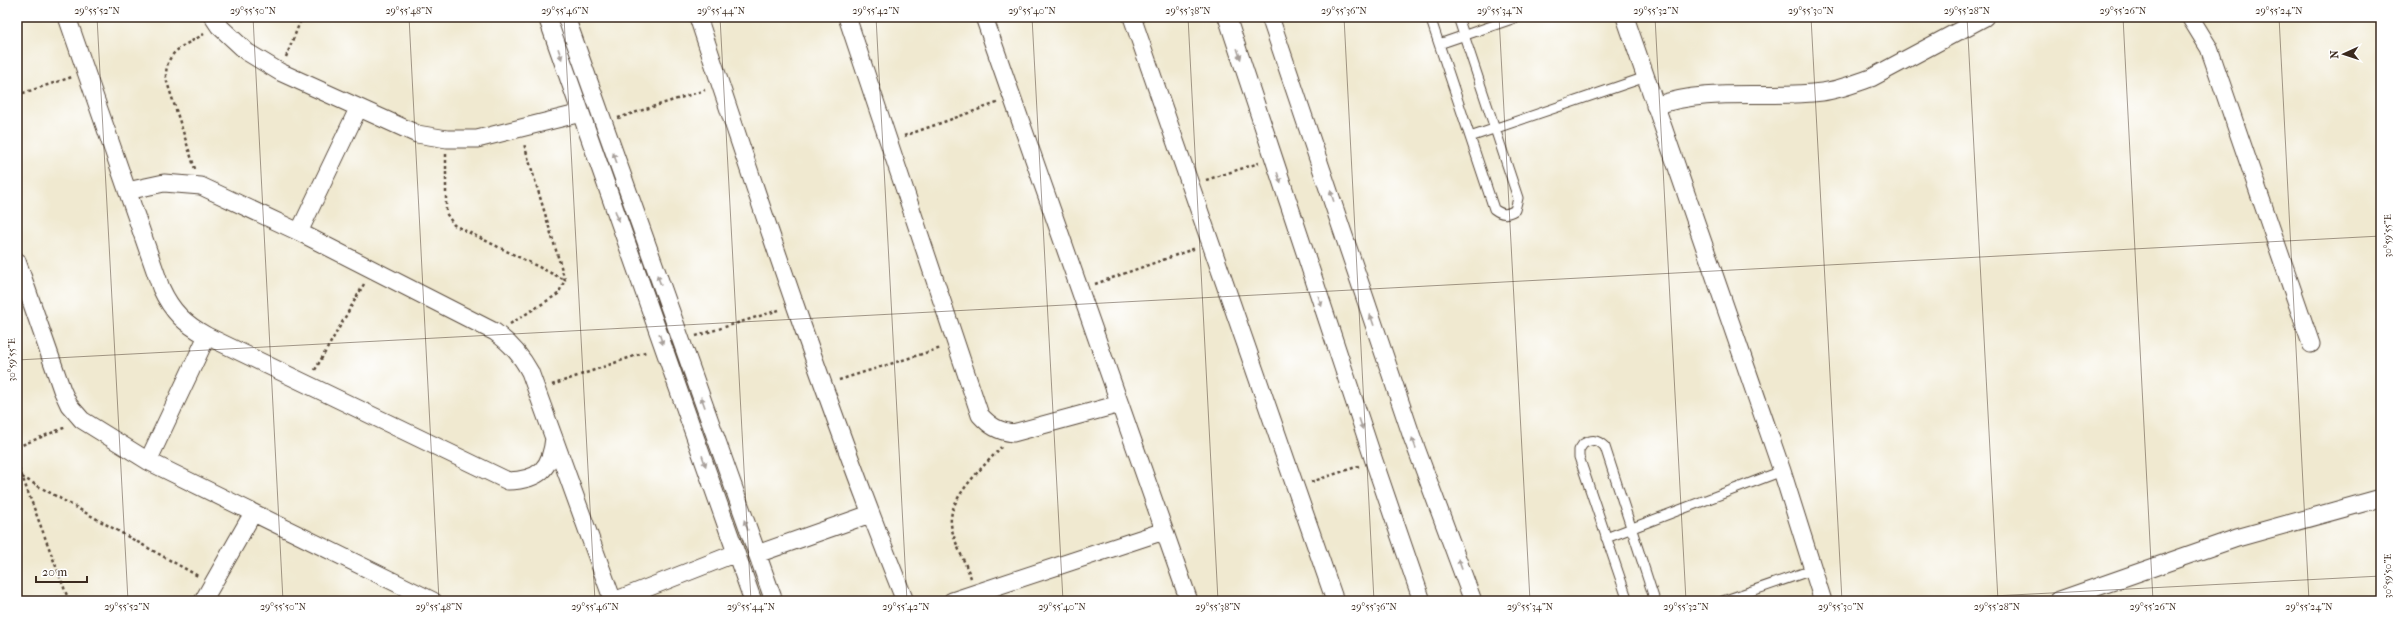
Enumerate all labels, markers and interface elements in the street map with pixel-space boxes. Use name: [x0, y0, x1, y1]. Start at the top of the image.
text: 29°55'52"N: [74, 5, 120, 17]
text: 29°55'50"N: [230, 5, 276, 17]
text: 29°55'48"N: [385, 5, 433, 17]
text: 29°55'46"N: [541, 5, 589, 17]
text: 29°55'44"N: [697, 5, 745, 17]
text: 29°55'42"N: [852, 5, 900, 17]
text: 29°55'40"N: [1008, 5, 1056, 17]
text: 29°55'38"N: [1165, 5, 1211, 17]
text: 29°55'36"N: [1321, 5, 1367, 17]
text: 29°55'34"N: [1477, 5, 1524, 17]
text: 29°55'32"N: [1633, 5, 1679, 17]
text: 29°55'30"N: [1788, 5, 1834, 17]
text: 29°55'28"N: [1944, 5, 1991, 17]
text: 29°55'26"N: [2100, 5, 2147, 17]
text: 29°55'24"N: [2255, 5, 2303, 17]
north arrow: [2324, 34, 2364, 74]
one-way arrow: [557, 48, 563, 60]
one-way arrow: [1236, 48, 1242, 60]
text: N: [2328, 49, 2341, 59]
one-way arrow: [612, 151, 618, 163]
one-way arrow: [1276, 172, 1282, 184]
one-way arrow: [1329, 190, 1335, 202]
one-way arrow: [614, 210, 620, 222]
text: 30°59'55"E: [2382, 214, 2394, 258]
one-way arrow: [656, 274, 662, 286]
one-way arrow: [1317, 295, 1323, 307]
one-way arrow: [1369, 313, 1375, 325]
one-way arrow: [658, 333, 664, 345]
text: 30°59'55"E: [6, 338, 18, 382]
one-way arrow: [699, 396, 705, 408]
one-way arrow: [1359, 419, 1365, 431]
one-way arrow: [1411, 436, 1417, 448]
one-way arrow: [701, 455, 707, 467]
one-way arrow: [743, 518, 749, 530]
text: 30°59'50"E: [2382, 554, 2394, 598]
scale bar: [36, 558, 87, 584]
one-way arrow: [1456, 558, 1462, 570]
text: 20 m: [42, 565, 67, 579]
text: 29°55'52"N: [104, 601, 150, 613]
text: 29°55'50"N: [260, 601, 306, 613]
text: 29°55'48"N: [415, 601, 463, 613]
text: 29°55'46"N: [571, 601, 619, 613]
text: 29°55'44"N: [727, 601, 775, 613]
text: 29°55'42"N: [882, 601, 930, 613]
text: 29°55'40"N: [1038, 601, 1086, 613]
text: 29°55'38"N: [1195, 601, 1241, 613]
text: 29°55'36"N: [1351, 601, 1397, 613]
text: 29°55'34"N: [1507, 601, 1554, 613]
text: 29°55'32"N: [1663, 601, 1709, 613]
text: 29°55'30"N: [1818, 601, 1864, 613]
text: 29°55'28"N: [1974, 601, 2021, 613]
text: 29°55'26"N: [2130, 601, 2177, 613]
text: 29°55'24"N: [2285, 601, 2333, 613]

